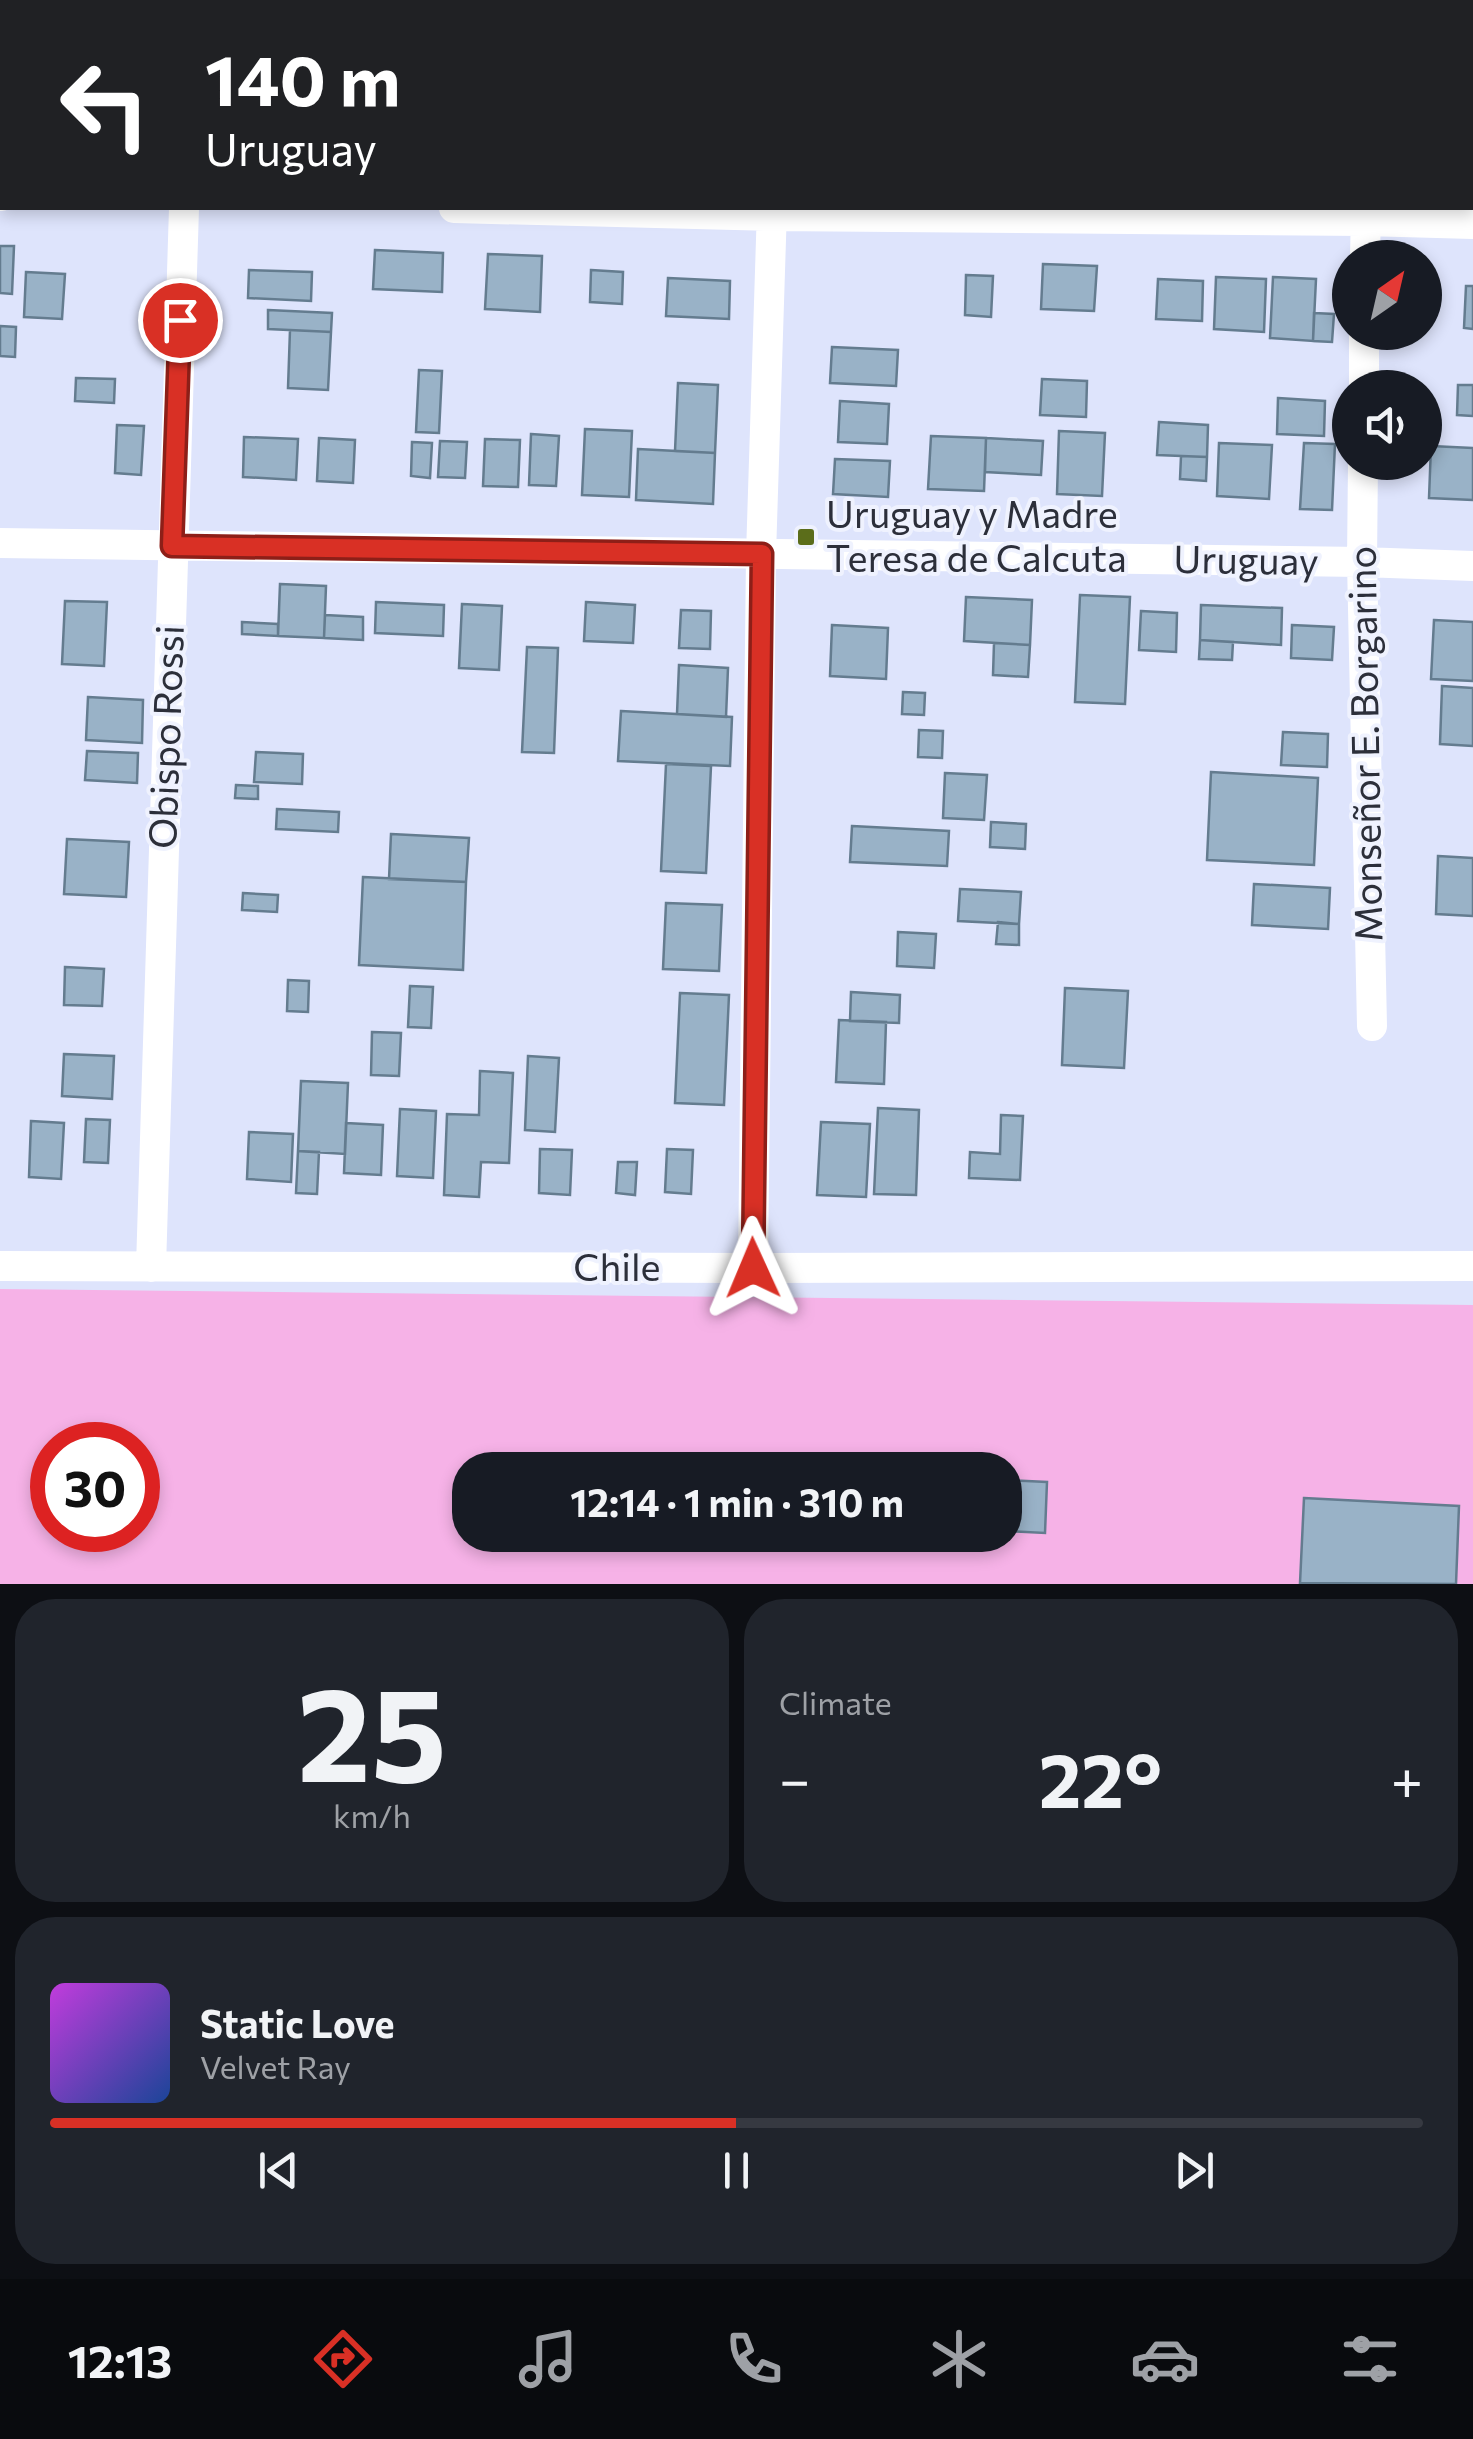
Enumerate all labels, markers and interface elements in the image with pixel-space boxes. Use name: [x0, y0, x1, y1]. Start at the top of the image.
text: 140 m: [205, 35, 401, 120]
icon: left: [40, 40, 170, 170]
text: Uruguay: [205, 120, 377, 175]
north arrow: [1332, 240, 1442, 350]
map controls: [1332, 240, 1442, 480]
pin: [138, 278, 223, 363]
icon: arrive: [153, 293, 208, 348]
button: sound: [1332, 370, 1442, 480]
place label: Uruguay y Madre Teresa de Calcuta: [826, 489, 1127, 580]
marker: Uruguay y Madre Teresa de Calcuta: [795, 526, 817, 548]
street label: Uruguay: [1173, 534, 1319, 583]
street label: Monseñor E. Borgarino: [1337, 546, 1390, 942]
street label: Obispo Rossi: [137, 624, 192, 850]
position arrow: [701, 1216, 805, 1320]
street label: Chile: [573, 1242, 661, 1289]
speed limit sign: 30: [30, 1422, 160, 1552]
text: 12:14 · 1 min · 310 m: [570, 1478, 904, 1525]
text: 25: [297, 1650, 447, 1809]
text: Climate: [779, 1682, 892, 1722]
text: 22°: [1039, 1732, 1162, 1823]
text: −: [779, 1744, 810, 1811]
text: +: [1391, 1744, 1423, 1811]
text: km/h: [333, 1795, 411, 1835]
text: Static Love: [200, 1999, 395, 2046]
text: Velvet Ray: [200, 2046, 351, 2086]
icon: previous: [251, 2143, 306, 2198]
icon: pause: [709, 2143, 764, 2198]
icon: next: [1167, 2143, 1222, 2198]
icon: directions: [308, 2324, 378, 2394]
icon: music: [513, 2324, 583, 2394]
icon: phone: [719, 2324, 789, 2394]
icon: climate: [924, 2324, 994, 2394]
icon: car: [1130, 2324, 1200, 2394]
icon: filters: [1335, 2324, 1405, 2394]
text: 12:13: [68, 2332, 172, 2387]

